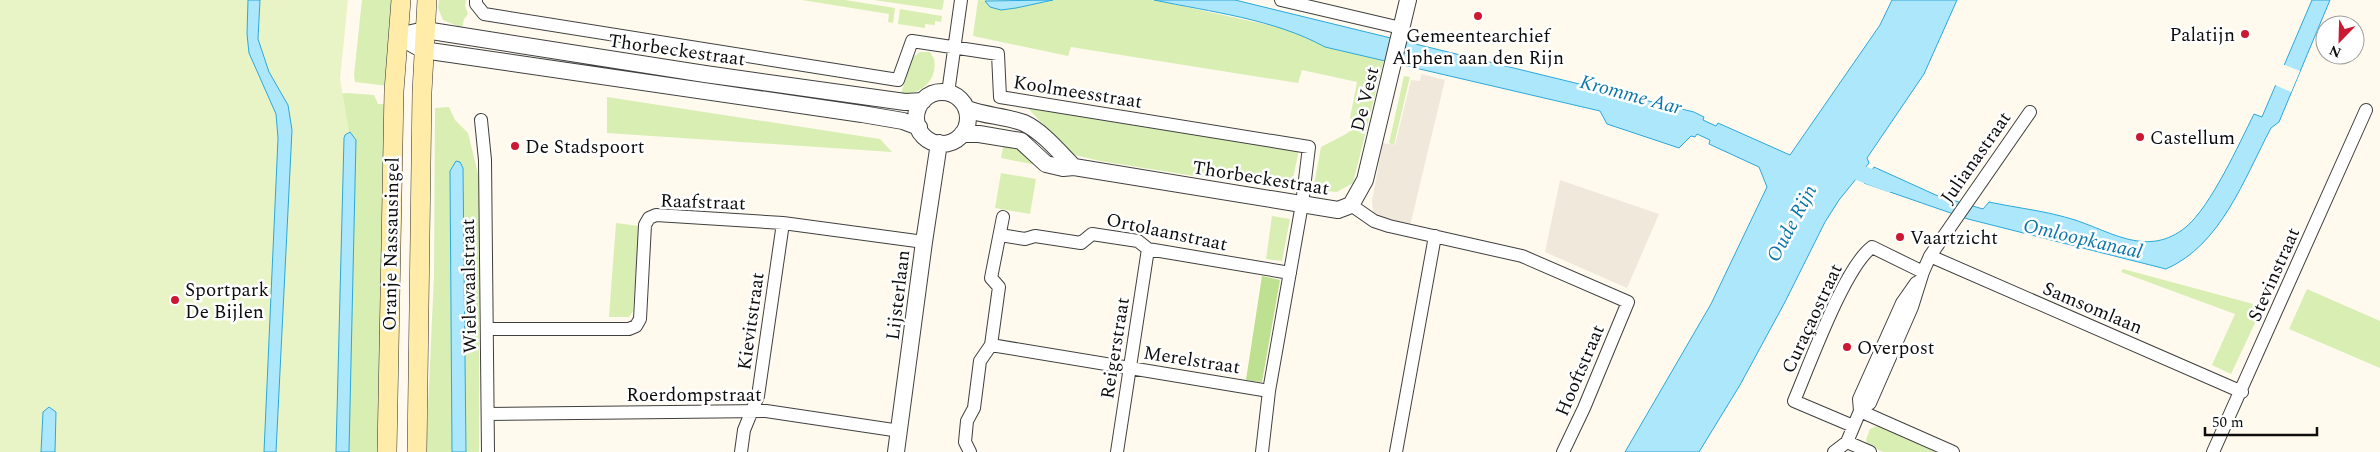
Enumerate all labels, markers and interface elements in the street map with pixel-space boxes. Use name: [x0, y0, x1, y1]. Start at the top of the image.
marker: Gemeentearchief Alphen aan den Rijn: [1472, 10, 1484, 22]
north arrow: [2315, 15, 2365, 65]
place label: Palatijn: [2169, 21, 2235, 50]
place label: Gemeentearchief Alphen aan den Rijn: [1392, 22, 1564, 73]
street label: Thorbeckestraat: [606, 27, 747, 74]
marker: Palatijn: [2239, 28, 2251, 40]
text: N: [2326, 40, 2344, 63]
street label: De Vest: [1343, 64, 1388, 135]
water label: Kromme Aar: [1576, 67, 1686, 123]
street label: Koolmeesstraat: [1011, 68, 1145, 117]
street label: Julianastraat: [1934, 106, 2019, 210]
place label: Castellum: [2150, 124, 2235, 153]
marker: Castellum: [2134, 131, 2146, 143]
place label: De Stadspoort: [525, 133, 645, 162]
marker: De Stadspoort: [509, 140, 521, 152]
street label: Thorbeckestraat: [1190, 153, 1331, 204]
street label: Oranje Nassausingel: [375, 157, 408, 331]
water label: Oude Rijn: [1759, 179, 1825, 268]
street label: Raafstraat: [660, 187, 747, 218]
street label: Ortolaanstraat: [1103, 205, 1230, 259]
water label: Omloopkanaal: [2020, 211, 2145, 267]
street label: Wielewaalstraat: [454, 218, 485, 354]
street label: Stevinstraat: [2241, 223, 2308, 326]
place label: Vaartzicht: [1910, 224, 1998, 253]
marker: Vaartzicht: [1894, 231, 1906, 243]
street label: Lijsterlaan: [879, 248, 918, 342]
street label: Curaçaostraat: [1774, 259, 1851, 378]
street label: Kievitstraat: [730, 270, 773, 372]
street label: Samsomlaan: [2038, 274, 2147, 342]
place label: Sportpark De Bijlen: [185, 276, 269, 327]
marker: Sportpark De Bijlen: [169, 294, 181, 306]
street label: Reigerstraat: [1093, 295, 1138, 401]
street label: Hooftstraat: [1548, 320, 1613, 421]
place label: Overpost: [1857, 334, 1935, 363]
street label: Merelstraat: [1141, 339, 1243, 382]
marker: Overpost: [1841, 341, 1853, 353]
street label: Roerdompstraat: [626, 381, 762, 410]
scale bar: [2205, 404, 2318, 436]
text: 50 m: [2212, 411, 2244, 434]

